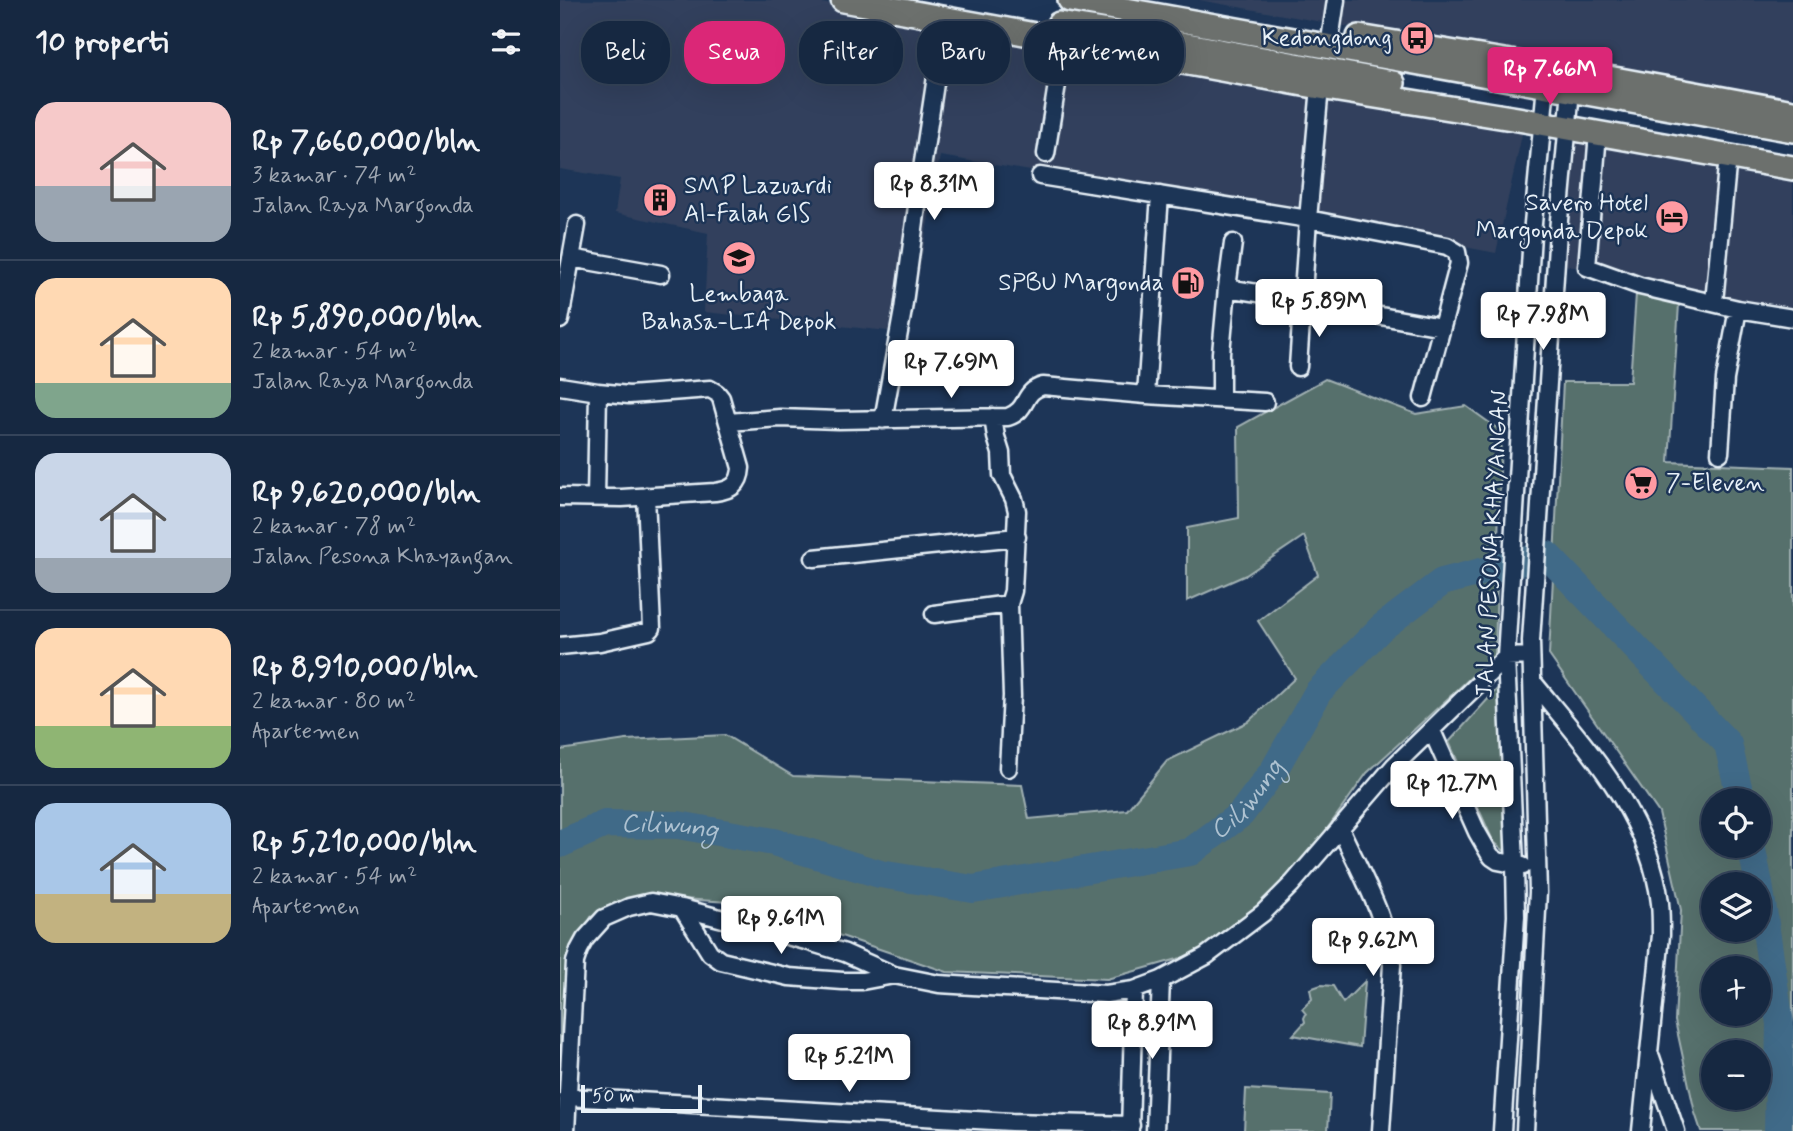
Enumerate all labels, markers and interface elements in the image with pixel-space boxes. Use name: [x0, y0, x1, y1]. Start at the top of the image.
bus stop icon: Kedongdong: [1398, 19, 1436, 57]
chip: Beli: [581, 21, 670, 84]
chip: Sewa: [684, 21, 785, 84]
chip: Filter: [799, 21, 903, 84]
chip: Baru: [917, 21, 1010, 84]
chip: Apartemen: [1024, 21, 1184, 84]
text: 10 properti: [35, 23, 168, 62]
icon: filters: [487, 23, 525, 61]
place label: Kedongdong: [1262, 23, 1392, 54]
pin: Rp 7.66M: [1478, 48, 1622, 107]
text: Rp 7.66M: [1503, 55, 1597, 85]
text: Rp 7,660,000/bln: [252, 122, 480, 161]
icon: home: [91, 130, 175, 214]
text: 3 kamar · 74 m²: [252, 161, 417, 191]
pin: Rp 8.31M: [862, 162, 1006, 222]
text: Rp 8.31M: [890, 170, 978, 200]
place label: SMP Lazuardi Al-Falah GIS: [684, 171, 832, 230]
building icon: SMP Lazuardi Al-Falah GIS: [641, 181, 679, 219]
place label: Savero Hotel Margonda Depok: [1476, 188, 1648, 249]
text: Jalan Raya Margonda: [252, 191, 474, 221]
hotel icon: Savero Hotel Margonda Depok: [1653, 198, 1691, 236]
school or university icon: Lembaga Bahasa-LIA Depok: [720, 239, 758, 277]
fuel station icon: SPBU Margonda: [1169, 264, 1207, 302]
place label: SPBU Margonda: [998, 268, 1164, 301]
place label: Lembaga Bahasa-LIA Depok: [642, 279, 836, 338]
pin: Rp 5.89M: [1247, 280, 1391, 339]
text: Rp 5.89M: [1271, 287, 1367, 317]
pin: Rp 7.98M: [1471, 292, 1615, 352]
text: Rp 5,890,000/bln: [252, 298, 481, 337]
text: Rp 7.98M: [1497, 300, 1589, 330]
icon: home: [91, 306, 175, 390]
text: 2 kamar · 54 m²: [252, 337, 417, 367]
pin: Rp 7.69M: [879, 340, 1023, 400]
text: Rp 7.69M: [904, 348, 998, 378]
text: Jalan Raya Margonda: [252, 367, 474, 397]
street label: JALAN PESONA KHAYANGAN: [1469, 389, 1517, 699]
supermarket icon: 7-Eleven: [1622, 464, 1660, 502]
place label: 7-Eleven: [1666, 468, 1765, 499]
text: Rp 9,620,000/bln: [252, 473, 480, 512]
icon: home: [91, 481, 175, 565]
text: 2 kamar · 78 m²: [252, 512, 416, 542]
text: Jalan Pesona Khayangan: [252, 542, 513, 572]
text: Rp 8,910,000/bln: [252, 648, 478, 687]
icon: home: [91, 656, 175, 740]
text: 2 kamar · 80 m²: [252, 687, 416, 717]
text: Apartemen: [252, 717, 360, 747]
water label: Ciliwung: [1204, 753, 1295, 848]
pin: Rp 12.7M: [1380, 762, 1524, 821]
text: Rp 12.7M: [1406, 769, 1498, 799]
map controls: [1701, 788, 1771, 1110]
button: locate: [1701, 788, 1771, 858]
water label: Ciliwung: [621, 807, 722, 851]
text: Rp 5,210,000/bln: [252, 823, 477, 862]
icon: home: [91, 831, 175, 915]
text: 2 kamar · 54 m²: [252, 862, 417, 892]
button: layers: [1701, 872, 1771, 942]
text: Apartemen: [252, 892, 360, 922]
pin: Rp 9.61M: [709, 897, 853, 956]
text: Rp 9.61M: [737, 904, 825, 934]
pin: Rp 9.62M: [1301, 918, 1445, 978]
text: Rp 9.62M: [1328, 926, 1418, 956]
button: +: [1701, 956, 1771, 1026]
pin: Rp 8.91M: [1080, 1002, 1224, 1061]
text: Rp 8.91M: [1108, 1009, 1196, 1039]
pin: Rp 5.21M: [777, 1034, 921, 1094]
button: −: [1701, 1040, 1771, 1110]
text: Rp 5.21M: [804, 1042, 894, 1072]
scale bar: [581, 1082, 702, 1114]
text: 50 m: [592, 1084, 635, 1109]

